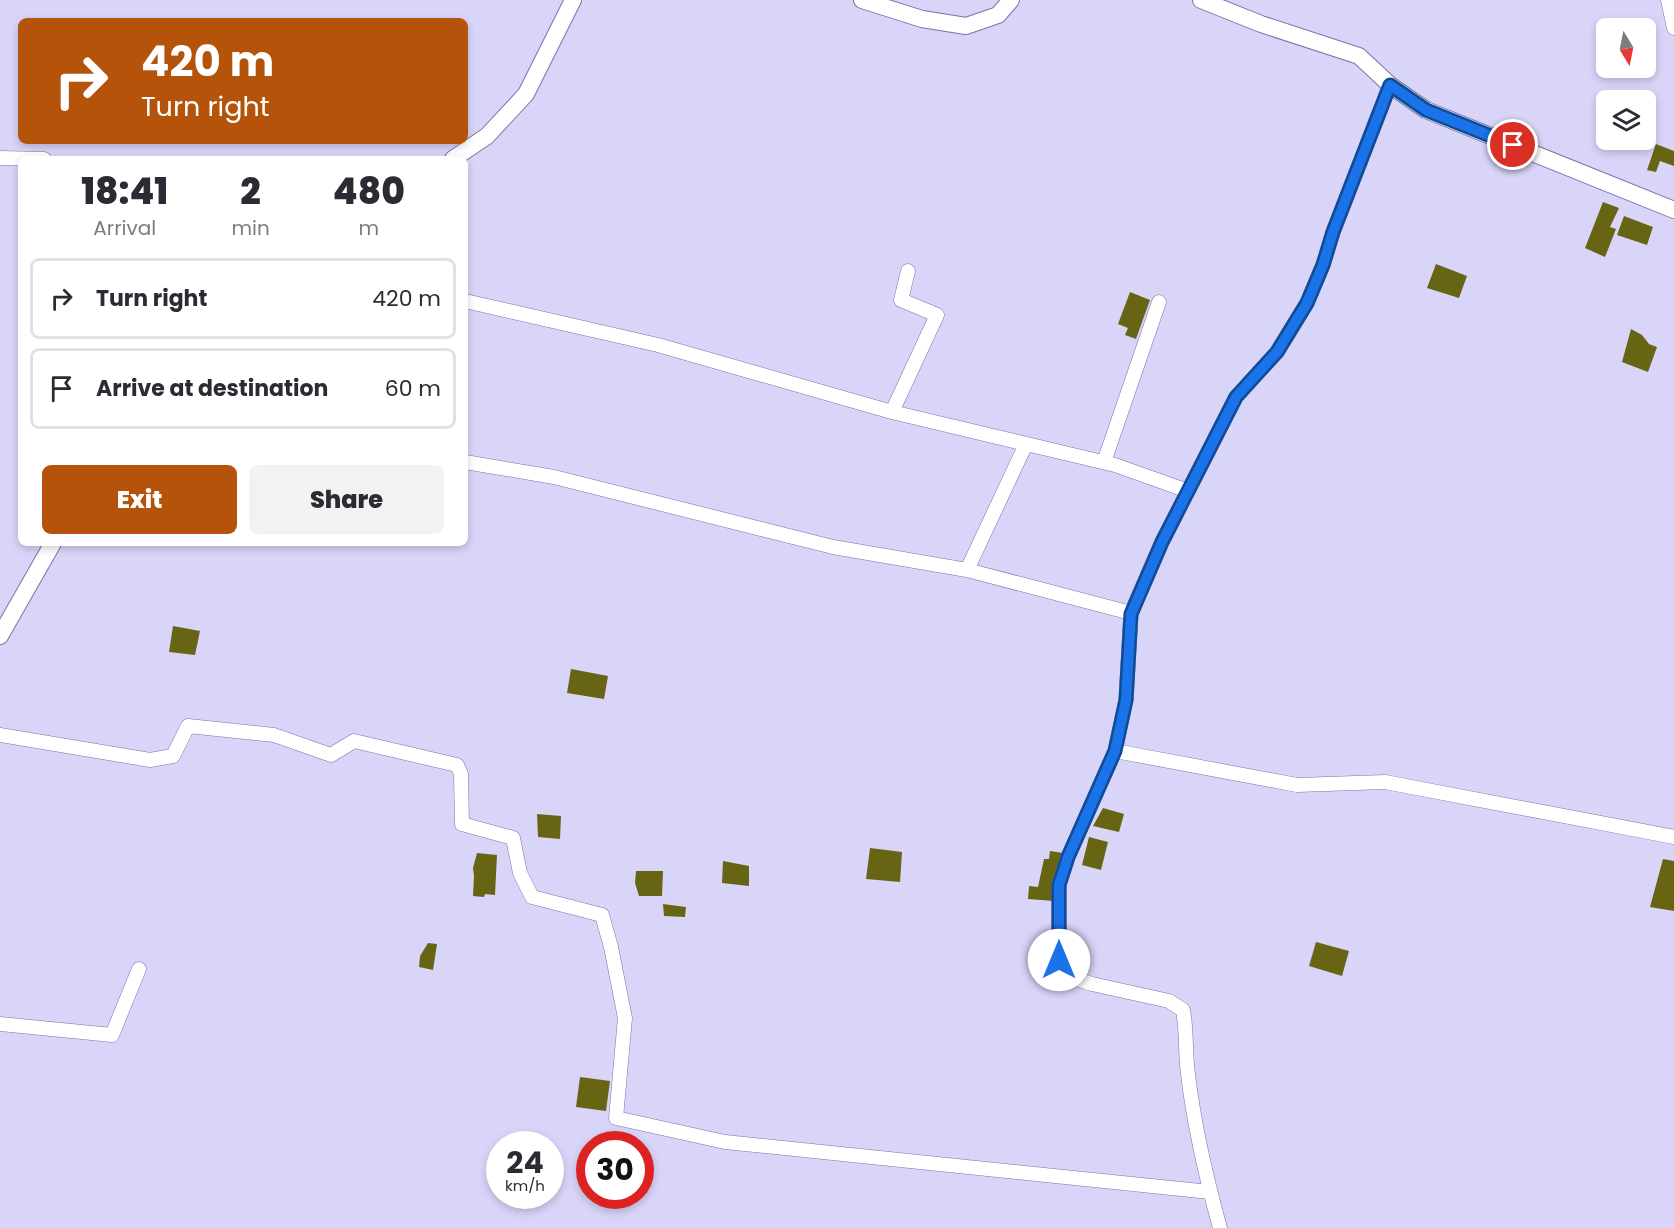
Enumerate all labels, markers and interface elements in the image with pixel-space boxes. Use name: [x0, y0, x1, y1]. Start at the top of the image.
north arrow: [1596, 18, 1656, 78]
map controls: [1596, 18, 1656, 150]
text: 420 m: [141, 32, 274, 91]
icon: right: [42, 42, 120, 120]
text: Turn right: [141, 88, 270, 125]
button: layers: [1596, 90, 1656, 150]
pin: [1487, 119, 1538, 170]
icon: arrive: [1496, 128, 1529, 161]
text: 18:41: [81, 166, 168, 217]
text: 2: [240, 166, 261, 217]
text: 480: [333, 166, 405, 217]
text: Arrival: [93, 214, 156, 242]
text: min: [231, 214, 270, 242]
text: m: [359, 214, 379, 242]
icon: right: [45, 282, 78, 315]
text: Turn right: [96, 283, 207, 314]
text: 420 m: [372, 283, 441, 314]
icon: arrive: [45, 372, 78, 405]
text: Arrive at destination: [96, 373, 328, 404]
text: 60 m: [385, 373, 441, 404]
button: Exit: [42, 465, 237, 534]
button: Share: [249, 465, 444, 534]
position arrow: [1027, 928, 1091, 992]
speed limit sign: 30: [576, 1131, 654, 1209]
text: 24: [506, 1141, 544, 1184]
text: km/h: [505, 1175, 545, 1196]

